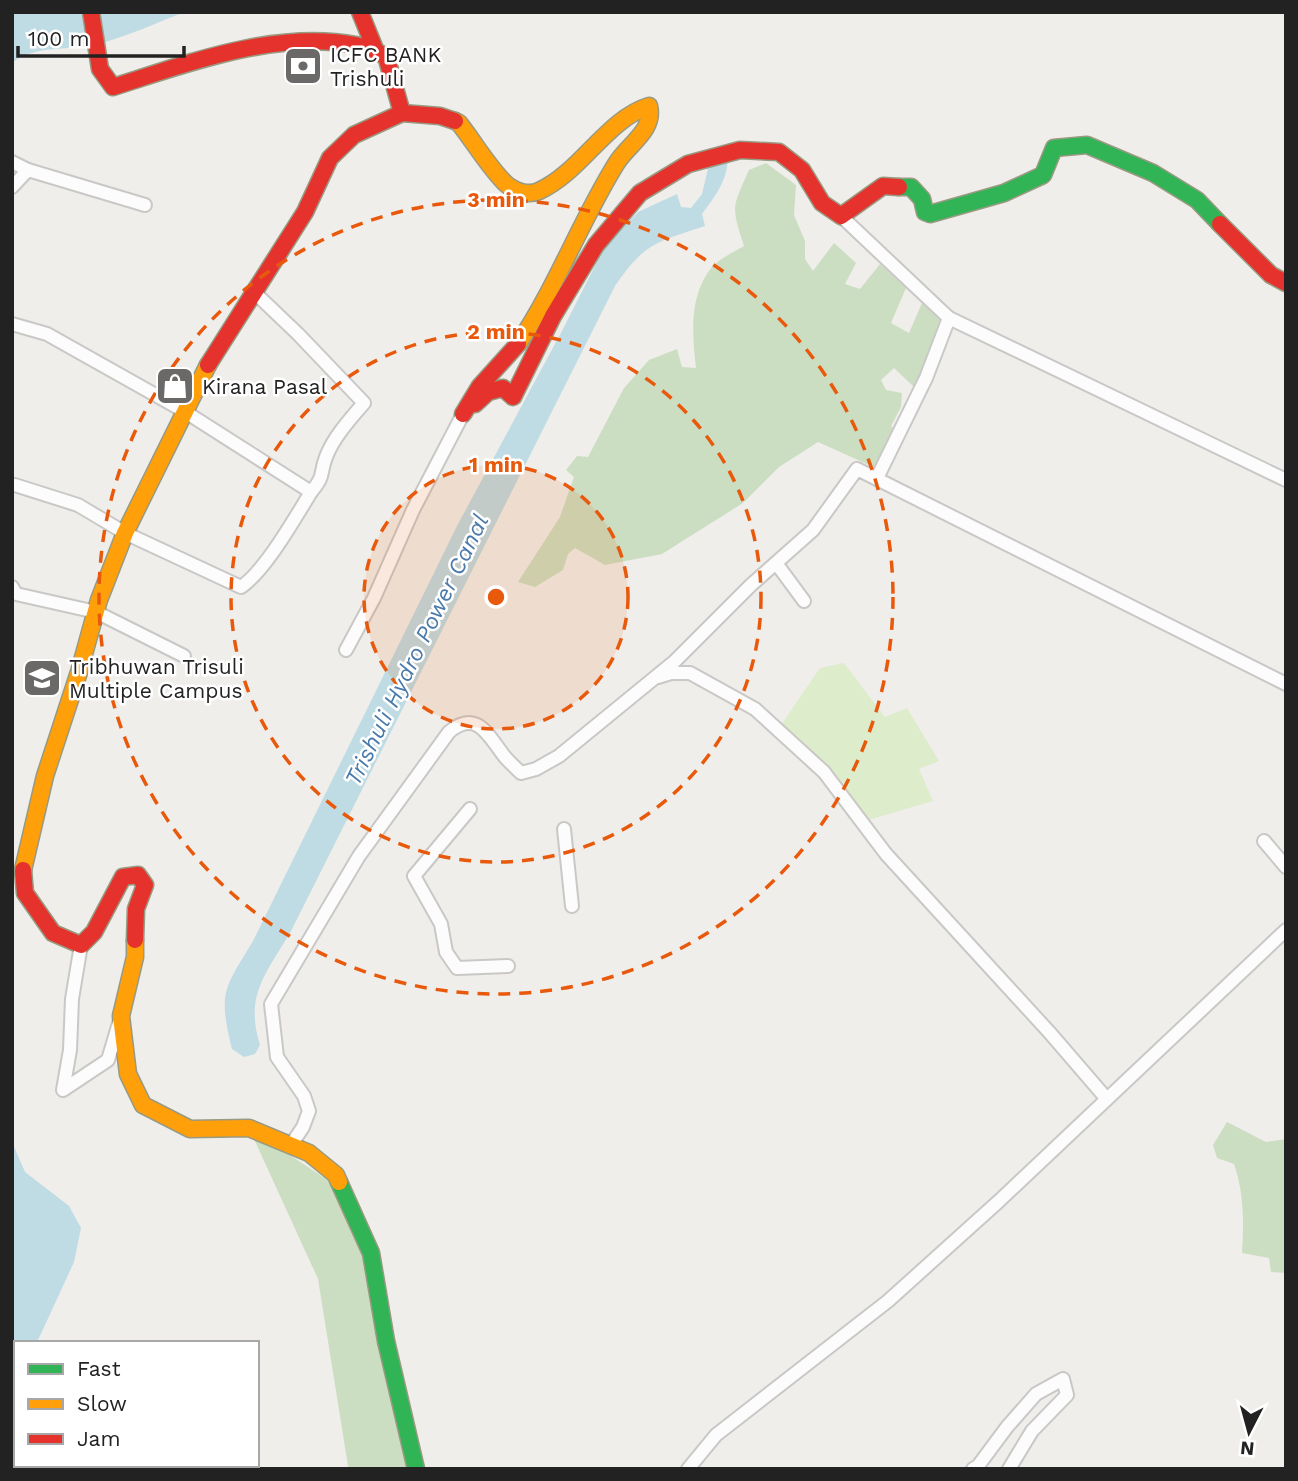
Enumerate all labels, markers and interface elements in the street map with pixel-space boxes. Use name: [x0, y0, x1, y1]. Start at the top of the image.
scale bar: [18, 14, 184, 58]
text: 100 m: [28, 26, 90, 51]
place label: ICFC BANK Trishuli: [330, 42, 442, 91]
bank icon: ICFC BANK Trishuli: [282, 45, 324, 87]
text: 3 min: [467, 187, 525, 212]
text: 2 min: [467, 319, 525, 344]
shop icon: Kirana Pasal: [154, 365, 196, 407]
place label: Kirana Pasal: [202, 374, 328, 399]
text: 1 min: [469, 452, 523, 477]
water label: Trishuli Hydro Power Canal: [339, 510, 495, 790]
centre of rings: [484, 585, 508, 609]
place label: Tribhuwan Trisuli Multiple Campus: [69, 654, 244, 703]
school or university icon: Tribhuwan Trisuli Multiple Campus: [21, 657, 63, 699]
legend: [14, 1341, 259, 1467]
text: Fast: [77, 1356, 121, 1381]
text: Slow: [77, 1391, 127, 1416]
north arrow: [1214, 1397, 1284, 1467]
text: Jam: [77, 1426, 120, 1451]
text: N: [1239, 1436, 1255, 1461]

